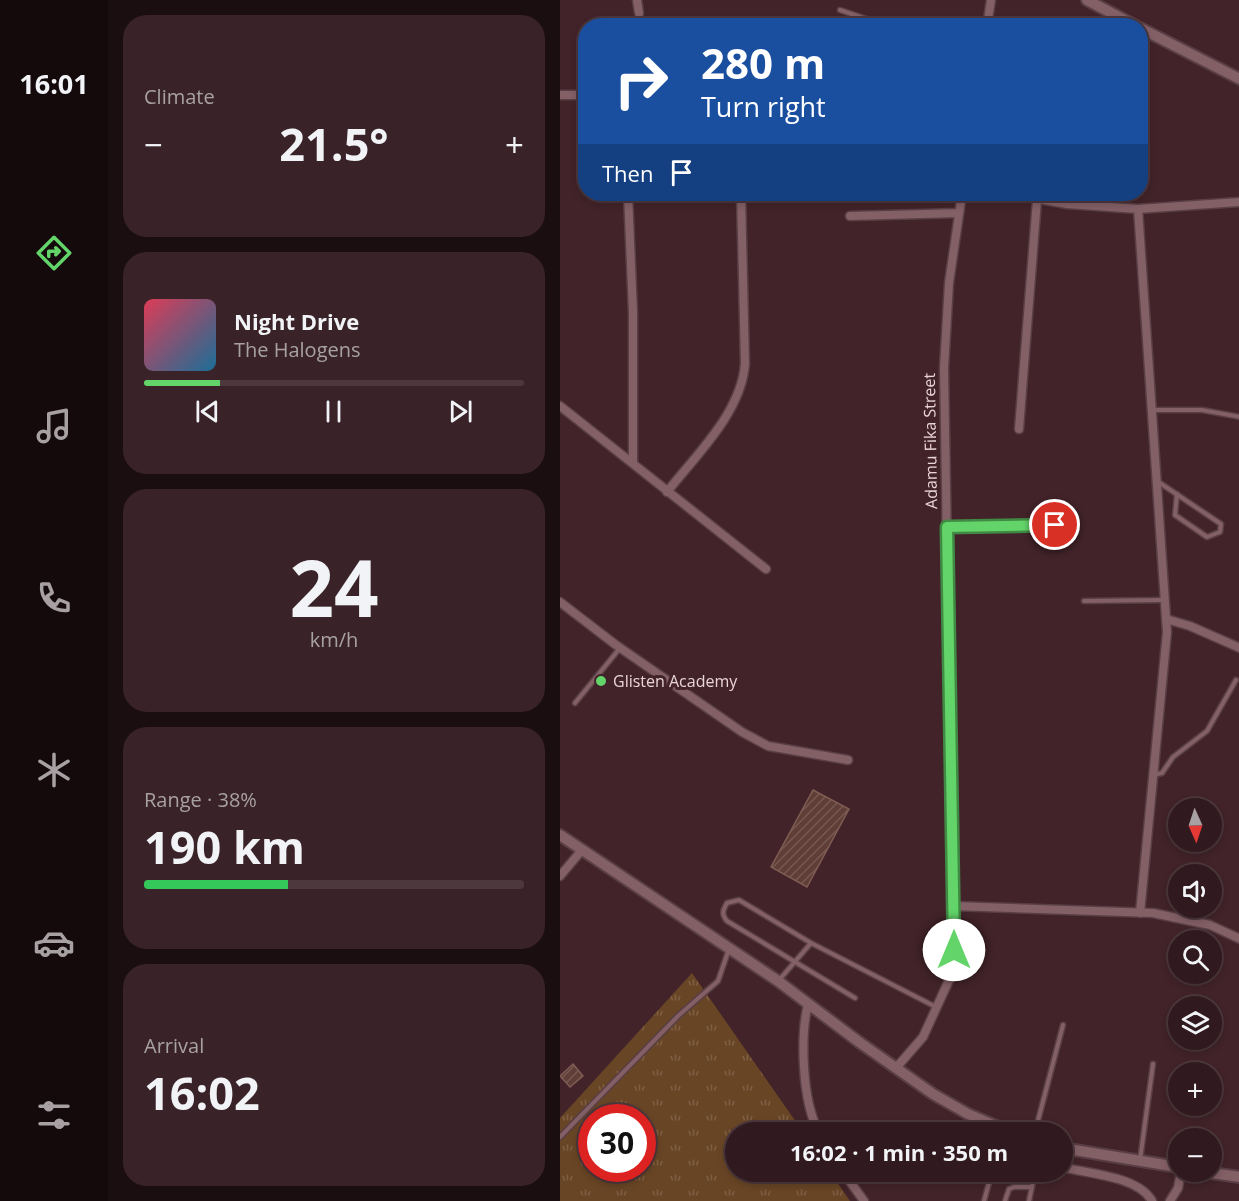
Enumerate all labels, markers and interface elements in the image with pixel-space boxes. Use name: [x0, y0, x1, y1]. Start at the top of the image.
text: 280 m: [701, 34, 825, 91]
icon: right: [602, 42, 680, 120]
text: 16:01: [19, 65, 89, 102]
text: Climate: [144, 83, 215, 110]
text: Turn right: [701, 88, 826, 125]
text: 21.5°: [279, 113, 389, 174]
text: −: [144, 122, 163, 167]
text: +: [505, 122, 524, 167]
icon: arrive: [665, 156, 698, 189]
text: Then: [602, 158, 653, 188]
icon: directions: [33, 232, 75, 274]
text: Night Drive: [234, 306, 359, 336]
text: The Halogens: [234, 336, 361, 363]
street label: Adamu Fika Street: [918, 373, 942, 509]
icon: previous: [191, 395, 224, 428]
icon: pause: [317, 395, 350, 428]
icon: next: [444, 395, 477, 428]
icon: music: [33, 405, 75, 447]
pin: [1029, 499, 1080, 550]
icon: arrive: [1038, 508, 1071, 541]
text: 24: [289, 534, 379, 640]
icon: phone: [33, 577, 75, 619]
text: km/h: [310, 626, 358, 653]
place label: Glisten Academy: [613, 670, 738, 692]
marker: Glisten Academy: [594, 674, 608, 688]
icon: climate: [33, 749, 75, 791]
text: Range · 38%: [144, 786, 257, 813]
north arrow: [1168, 798, 1222, 852]
map controls: [1168, 798, 1222, 1182]
text: 190 km: [144, 816, 305, 877]
button: sound: [1168, 864, 1222, 918]
position arrow: [922, 918, 986, 982]
icon: car: [33, 922, 75, 964]
button: search: [1168, 930, 1222, 984]
button: layers: [1168, 996, 1222, 1050]
text: Arrival: [144, 1032, 204, 1059]
text: 16:02: [144, 1062, 260, 1123]
button: +: [1168, 1062, 1222, 1116]
icon: filters: [33, 1094, 75, 1136]
speed limit sign: 30: [578, 1104, 656, 1182]
button: −: [1168, 1128, 1222, 1182]
text: 16:02 · 1 min · 350 m: [790, 1137, 1008, 1167]

